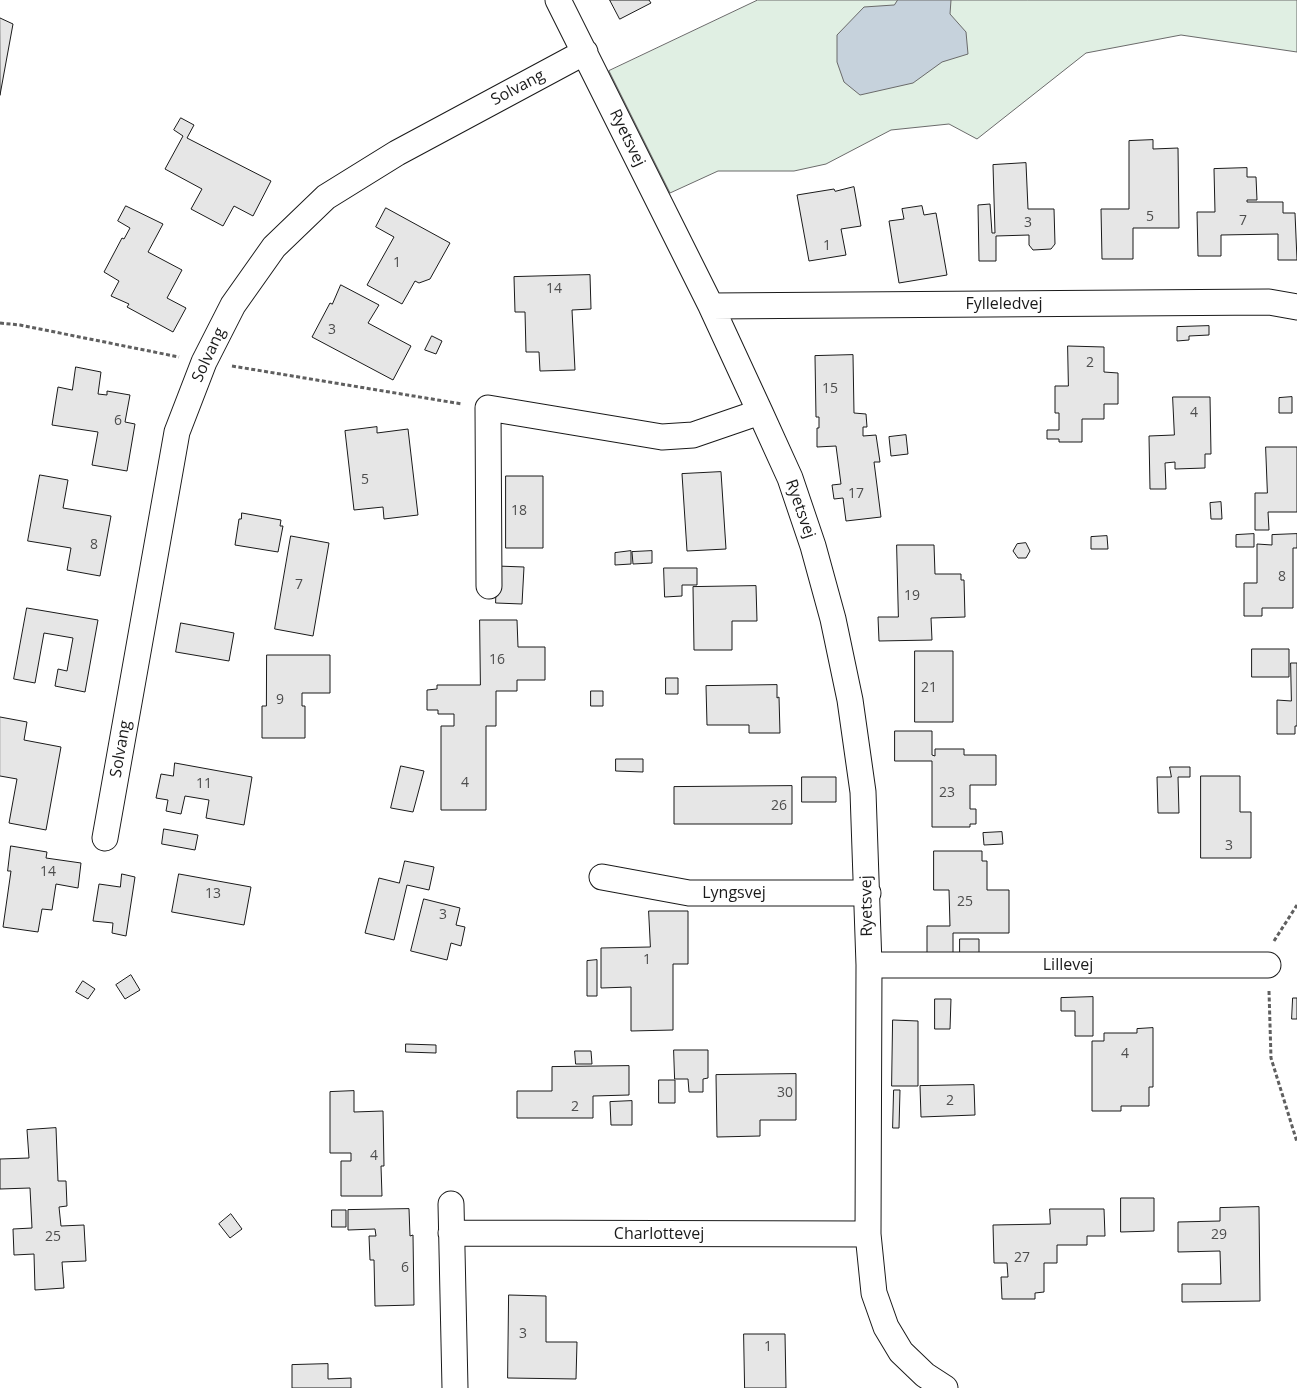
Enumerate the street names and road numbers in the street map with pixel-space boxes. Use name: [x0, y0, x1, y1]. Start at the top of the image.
street label: Solvang: [488, 66, 548, 110]
street label: Ryetsvej: [605, 106, 649, 170]
street label: Fylleledvej: [965, 294, 1043, 314]
street label: Solvang: [188, 325, 230, 385]
street label: Ryetsvej: [781, 477, 819, 541]
street label: Solvang: [107, 719, 135, 779]
street label: Ryetsvej: [857, 875, 877, 937]
street label: Lyngsvej: [702, 883, 766, 903]
street label: Lillevej: [1043, 955, 1093, 975]
street label: Charlottevej: [614, 1224, 704, 1244]

